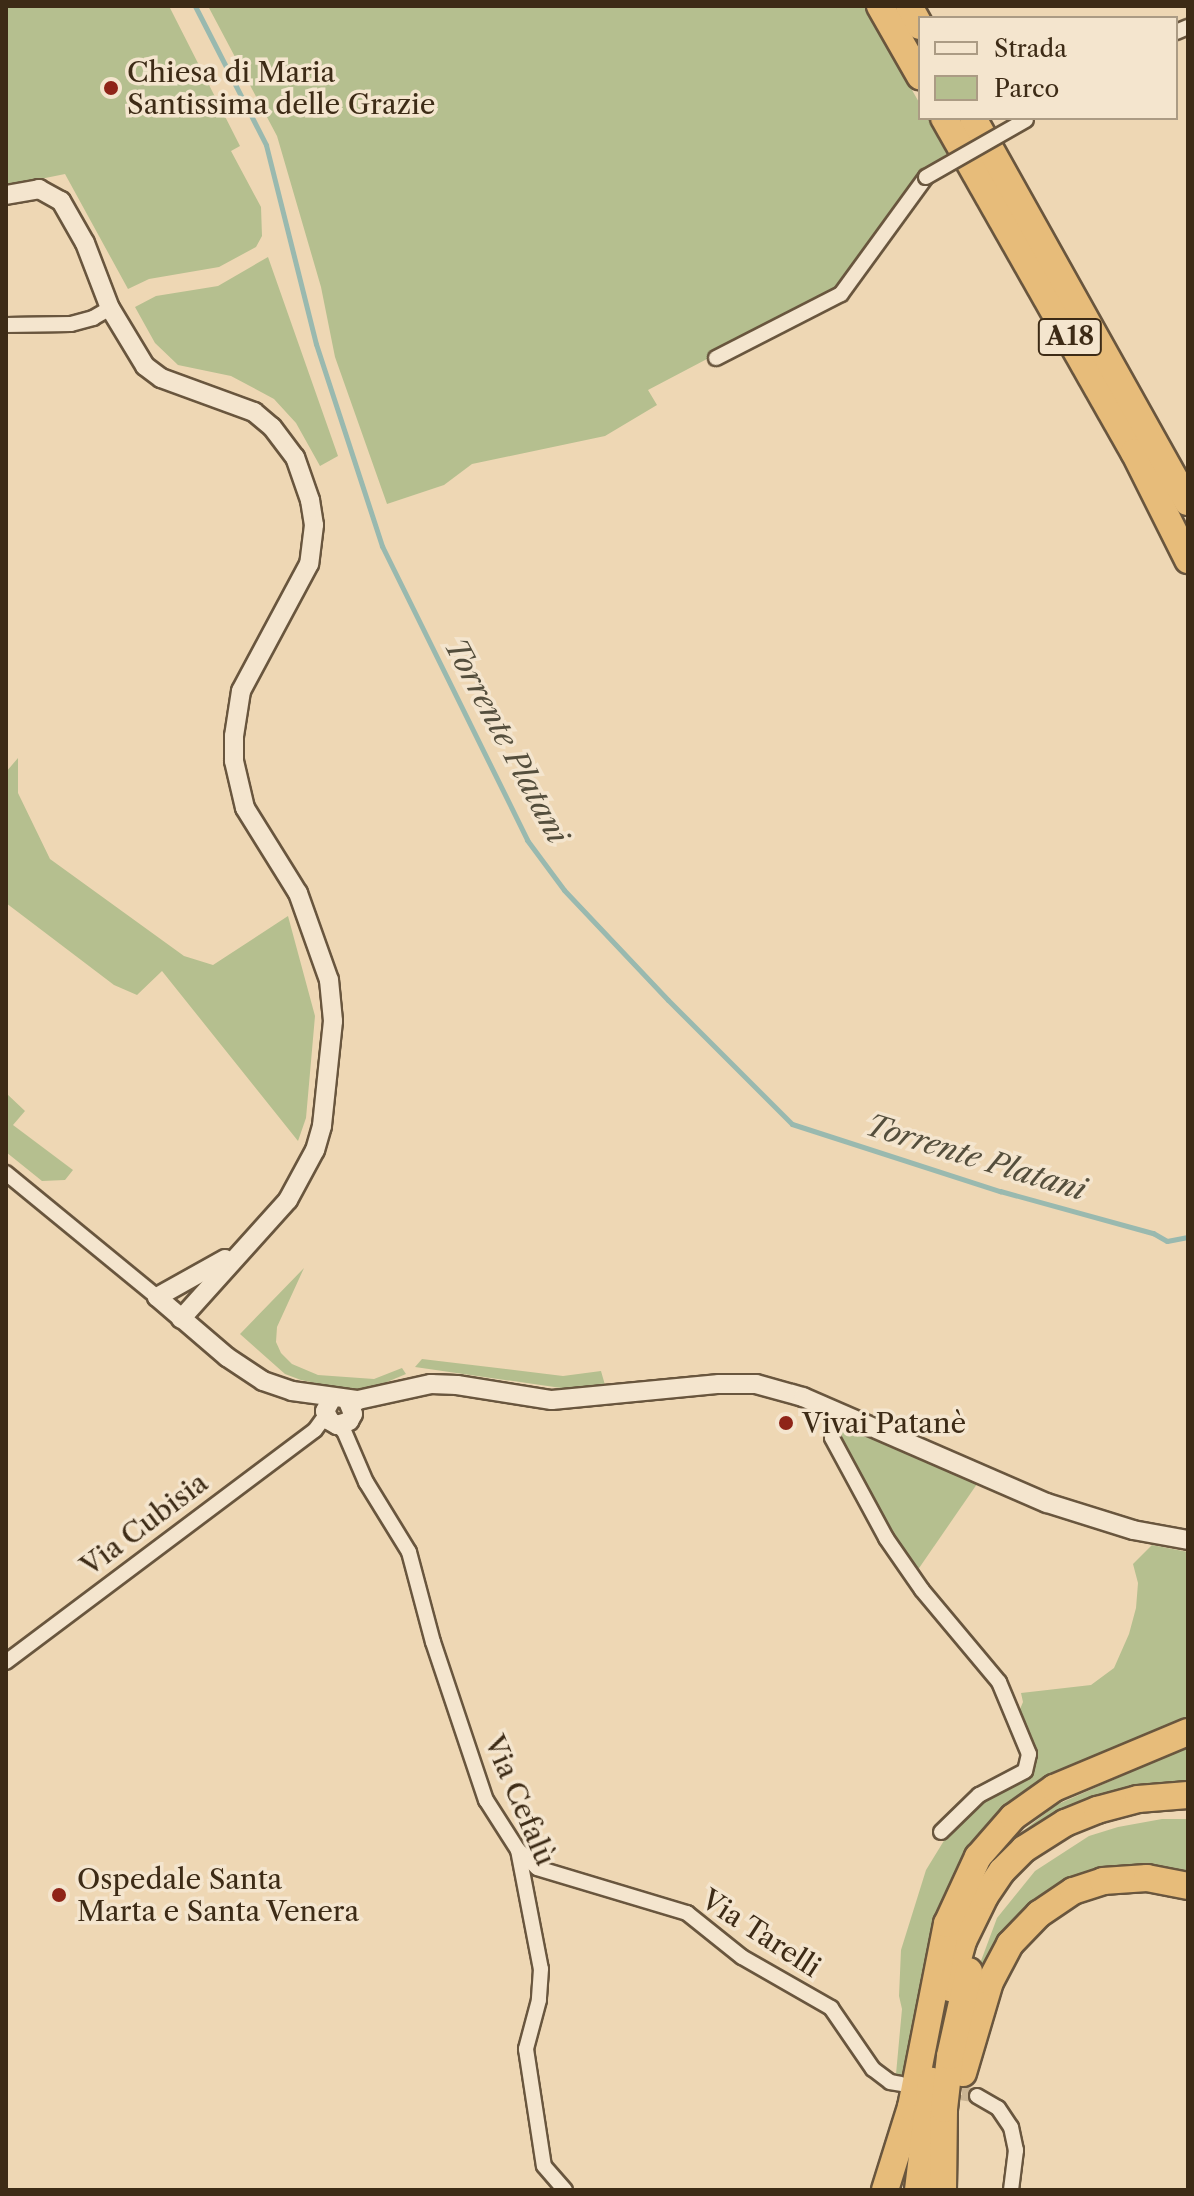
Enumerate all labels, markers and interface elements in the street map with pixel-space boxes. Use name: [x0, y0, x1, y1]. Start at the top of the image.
legend: [918, 16, 1178, 120]
text: Strada: [994, 34, 1067, 63]
place label: Chiesa di Maria Santissima delle Grazie: [127, 55, 436, 121]
text: Parco: [994, 74, 1059, 103]
marker: Chiesa di Maria Santissima delle Grazie: [102, 79, 120, 97]
road number: A18: [1036, 315, 1104, 359]
water label: Torrente Platani: [437, 632, 575, 850]
water label: Torrente Platani: [862, 1108, 1090, 1208]
place label: Vivai Patanè: [802, 1406, 966, 1440]
marker: Vivai Patanè: [777, 1414, 795, 1432]
street label: Via Cubisia: [74, 1465, 214, 1583]
street label: Via Cefalù: [478, 1730, 562, 1870]
place label: Ospedale Santa Marta e Santa Venera: [77, 1862, 361, 1928]
street label: Via Tarelli: [695, 1882, 827, 1984]
marker: Ospedale Santa Marta e Santa Venera: [48, 1884, 70, 1906]

